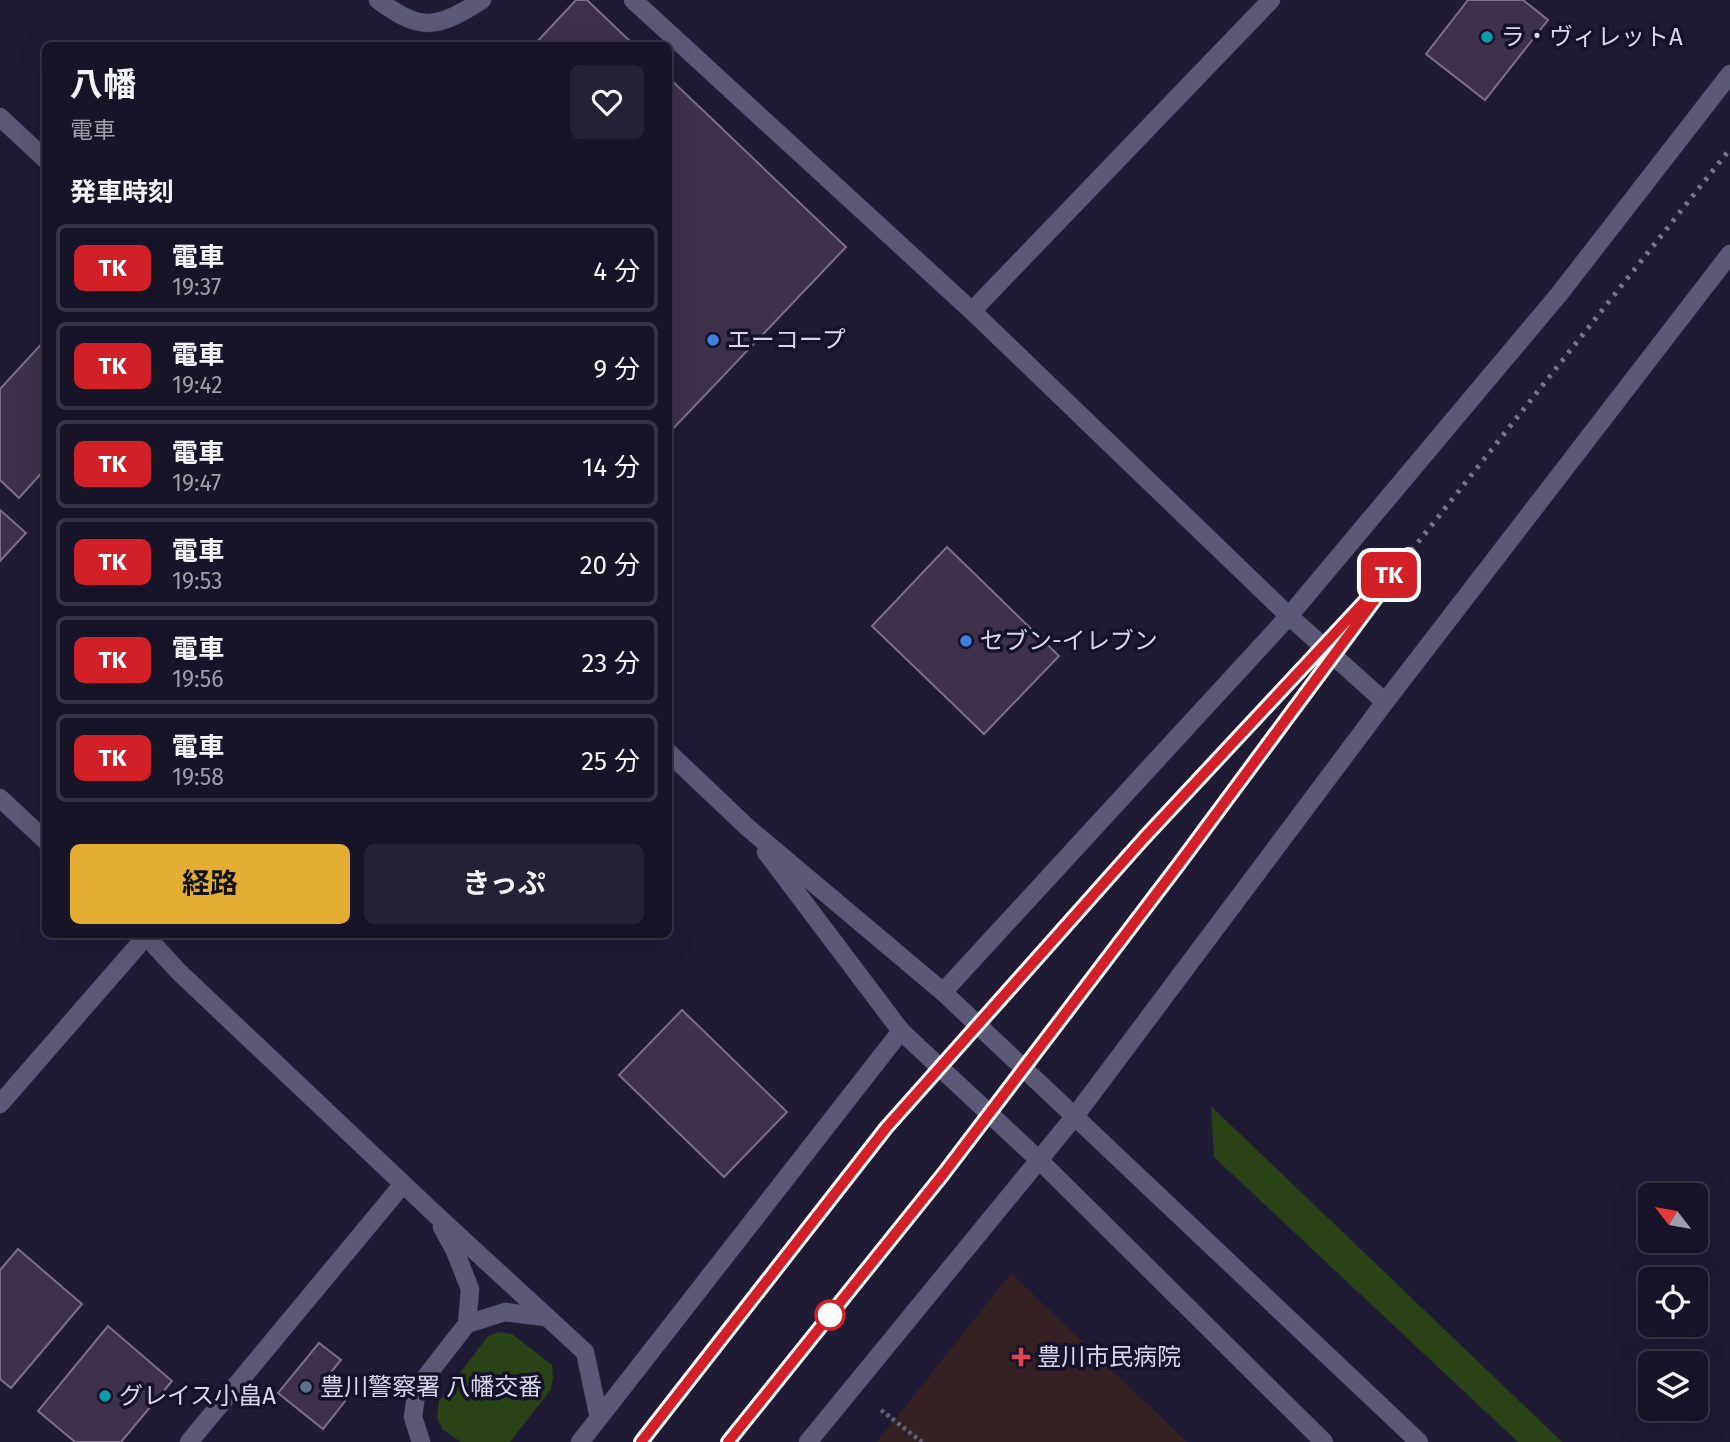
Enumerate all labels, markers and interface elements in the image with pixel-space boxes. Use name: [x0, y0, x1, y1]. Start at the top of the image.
place label: ラ・ヴィレットA: [1501, 23, 1683, 51]
marker: ラ・ヴィレットA: [1479, 29, 1495, 45]
text: 八幡: [70, 65, 136, 105]
button: heart: [570, 65, 644, 139]
text: 電車: [70, 116, 116, 144]
text: 発車時刻: [70, 177, 174, 208]
text: 電車: [172, 242, 224, 273]
text: TK: [98, 254, 127, 282]
text: 4 分: [593, 256, 640, 287]
text: 19:37: [172, 273, 221, 301]
place label: エーコープ: [727, 326, 846, 354]
marker: エーコープ: [705, 332, 721, 348]
text: 電車: [172, 340, 224, 371]
text: TK: [98, 352, 127, 380]
text: 9 分: [593, 354, 640, 385]
text: 19:42: [172, 371, 223, 399]
text: 電車: [172, 438, 224, 469]
text: TK: [98, 450, 127, 478]
text: 14 分: [582, 452, 640, 483]
text: 19:47: [172, 469, 221, 497]
text: 電車: [172, 536, 224, 567]
text: TK: [98, 548, 127, 576]
text: 20 分: [580, 550, 640, 581]
line badge: TK: [1358, 552, 1420, 598]
text: TK: [1375, 561, 1403, 589]
text: 19:53: [172, 567, 223, 595]
place label: セブン-イレブン: [980, 627, 1158, 655]
marker: セブン-イレブン: [958, 633, 974, 649]
text: 電車: [172, 634, 224, 665]
text: TK: [98, 646, 127, 674]
text: 23 分: [581, 648, 640, 679]
text: 19:56: [172, 665, 223, 693]
text: 電車: [172, 732, 224, 763]
text: TK: [98, 744, 127, 772]
text: 25 分: [581, 746, 640, 777]
text: 19:58: [172, 763, 224, 791]
button: 経路: [70, 844, 350, 924]
button: きっぷ: [364, 844, 644, 924]
north arrow: [1638, 1183, 1708, 1253]
map controls: [1638, 1183, 1708, 1421]
button: locate: [1638, 1267, 1708, 1337]
unlabelled marker: [815, 1300, 845, 1330]
place label: 豊川市民病院: [1037, 1343, 1181, 1371]
marker: 豊川市民病院: [1011, 1347, 1031, 1367]
button: layers: [1638, 1351, 1708, 1421]
place label: 豊川警察署 八幡交番: [320, 1373, 542, 1401]
marker: 豊川警察署 八幡交番: [298, 1379, 314, 1395]
place label: グレイス小畠A: [119, 1382, 276, 1410]
marker: グレイス小畠A: [97, 1388, 113, 1404]

